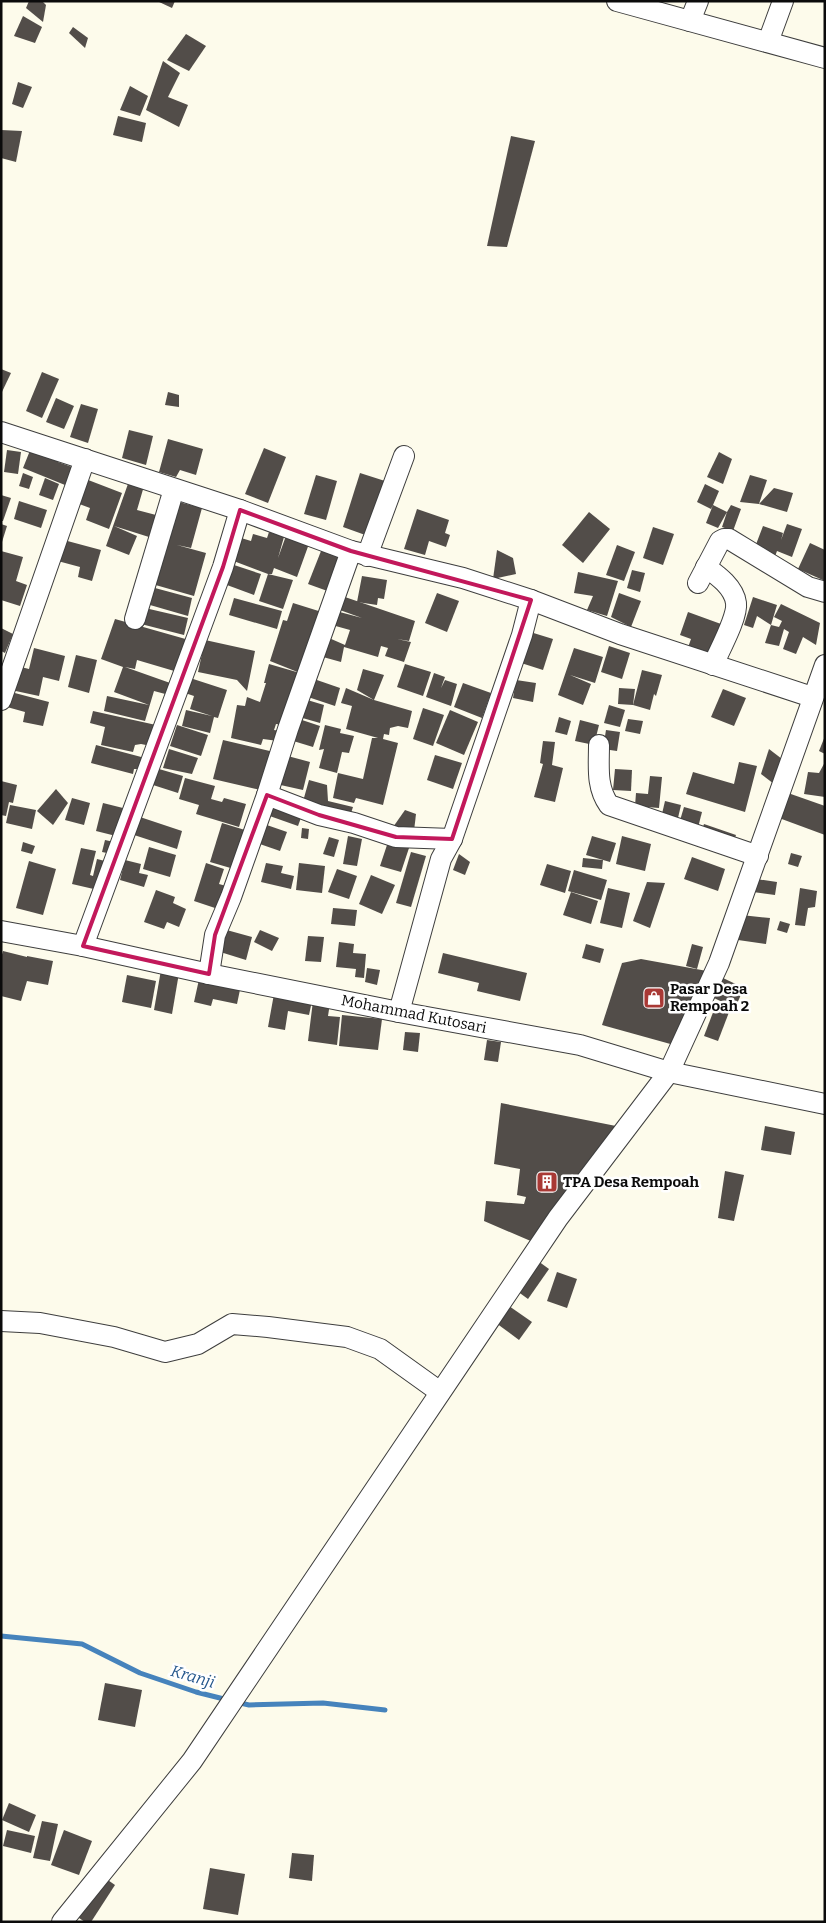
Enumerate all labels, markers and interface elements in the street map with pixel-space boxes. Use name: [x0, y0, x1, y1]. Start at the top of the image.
place label: Pasar Desa Rempoah 2: [670, 980, 749, 1015]
shop icon: Pasar Desa Rempoah 2: [642, 986, 666, 1010]
street label: Mohammad Kutosari: [340, 991, 489, 1037]
building icon: TPA Desa Rempoah: [535, 1170, 559, 1194]
place label: TPA Desa Rempoah: [563, 1173, 699, 1191]
water label: Kranji: [169, 1661, 217, 1692]

